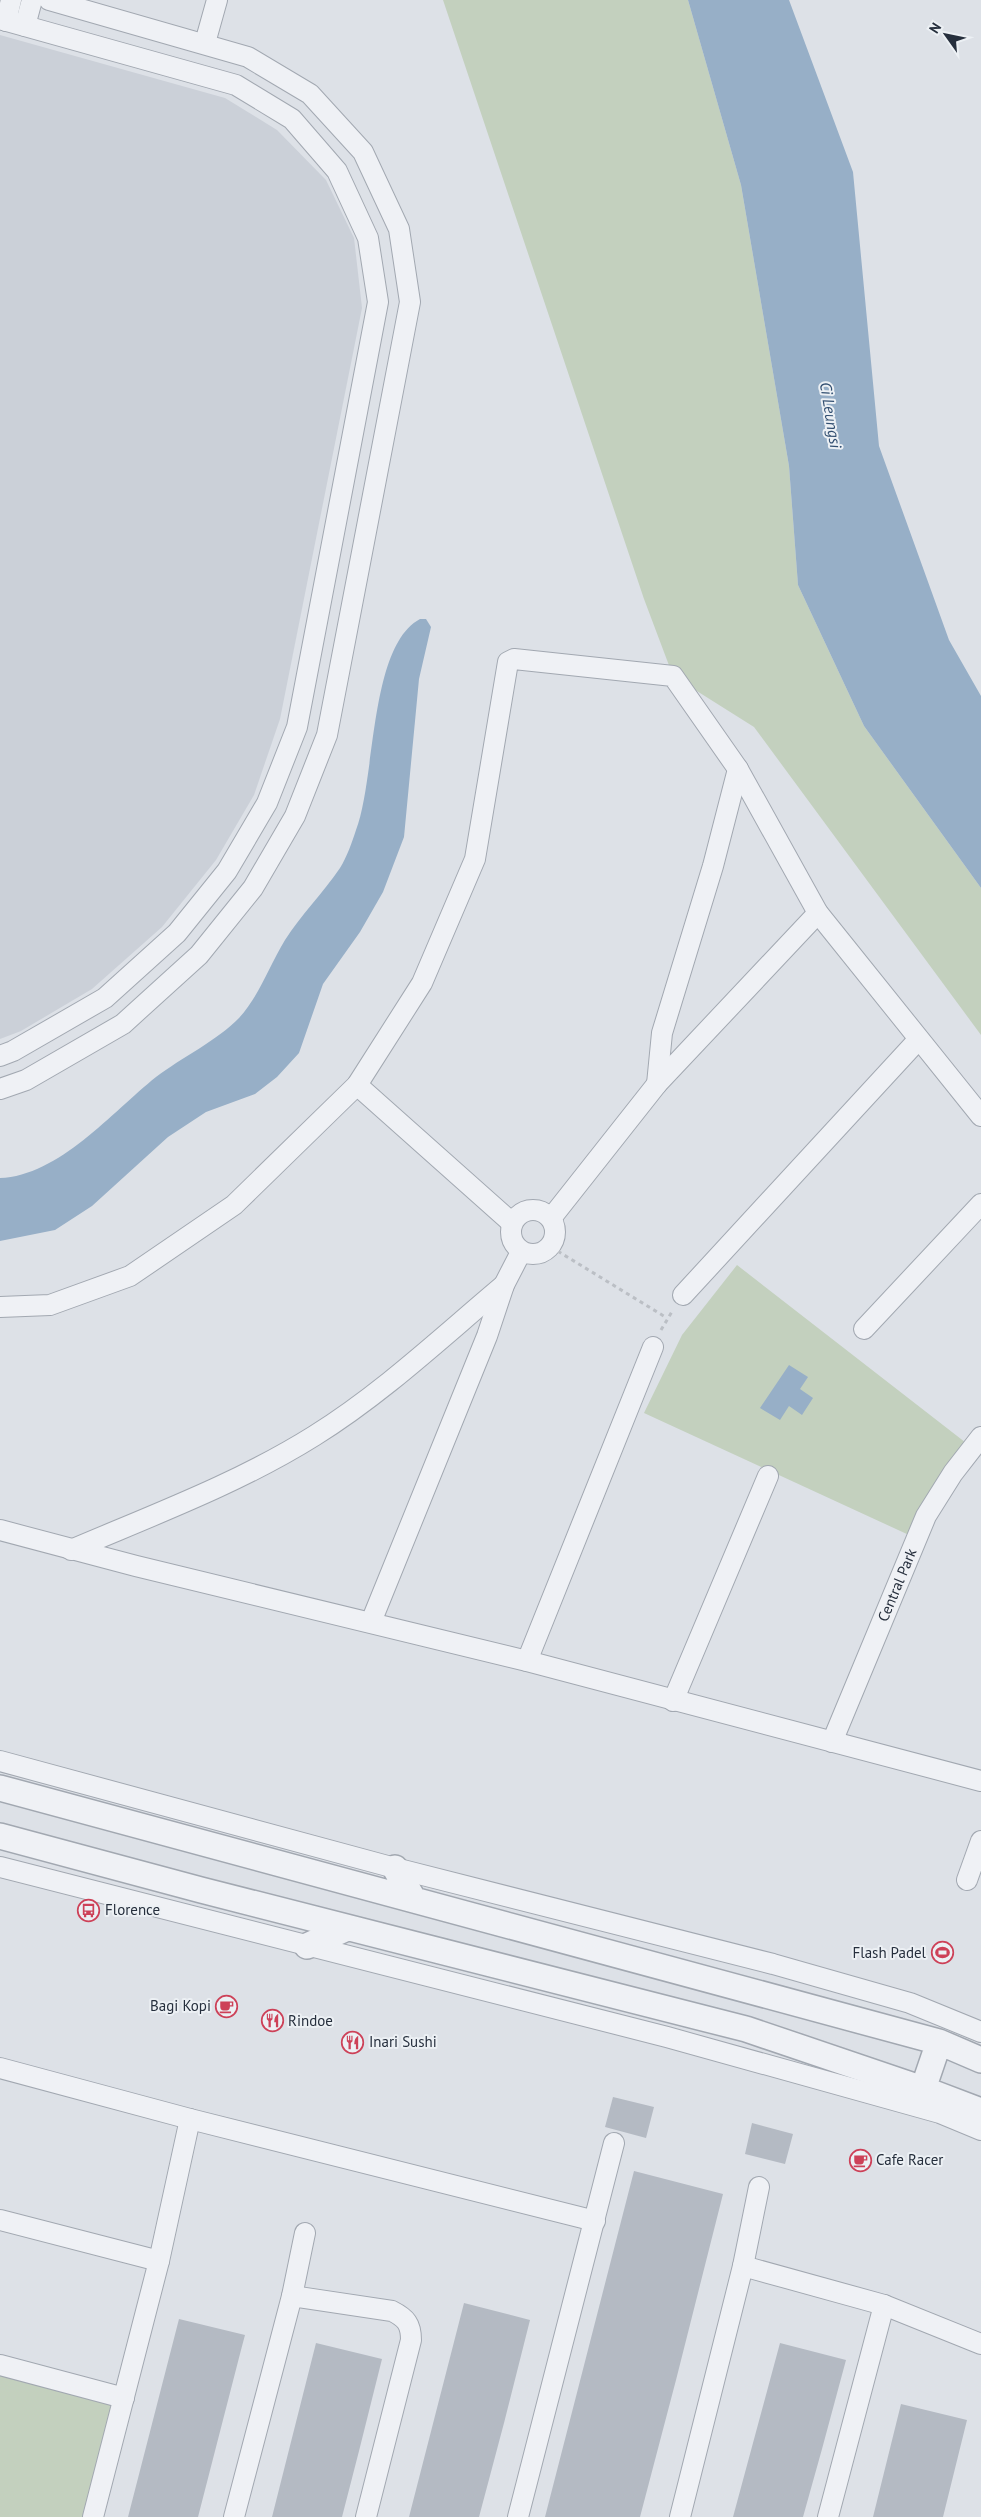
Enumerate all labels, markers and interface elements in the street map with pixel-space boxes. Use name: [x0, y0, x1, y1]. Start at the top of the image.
north arrow: [921, 10, 971, 60]
text: N: [925, 19, 945, 37]
water label: Ci Leungsi: [816, 381, 846, 450]
street label: Central Park: [873, 1545, 921, 1624]
bus stop icon: Florence: [77, 1898, 101, 1922]
place label: Florence: [105, 1900, 160, 1919]
sports icon: Flash Padel: [930, 1941, 954, 1965]
place label: Flash Padel: [853, 1943, 927, 1962]
cafe icon: Bagi Kopi: [215, 1994, 239, 2018]
place label: Bagi Kopi: [150, 1996, 211, 2015]
restaurant icon: Rindoe: [260, 2009, 284, 2033]
place label: Rindoe: [288, 2011, 333, 2030]
restaurant icon: Inari Sushi: [341, 2030, 365, 2054]
place label: Inari Sushi: [369, 2032, 437, 2051]
cafe icon: Cafe Racer: [848, 2148, 872, 2172]
place label: Cafe Racer: [876, 2150, 943, 2169]

